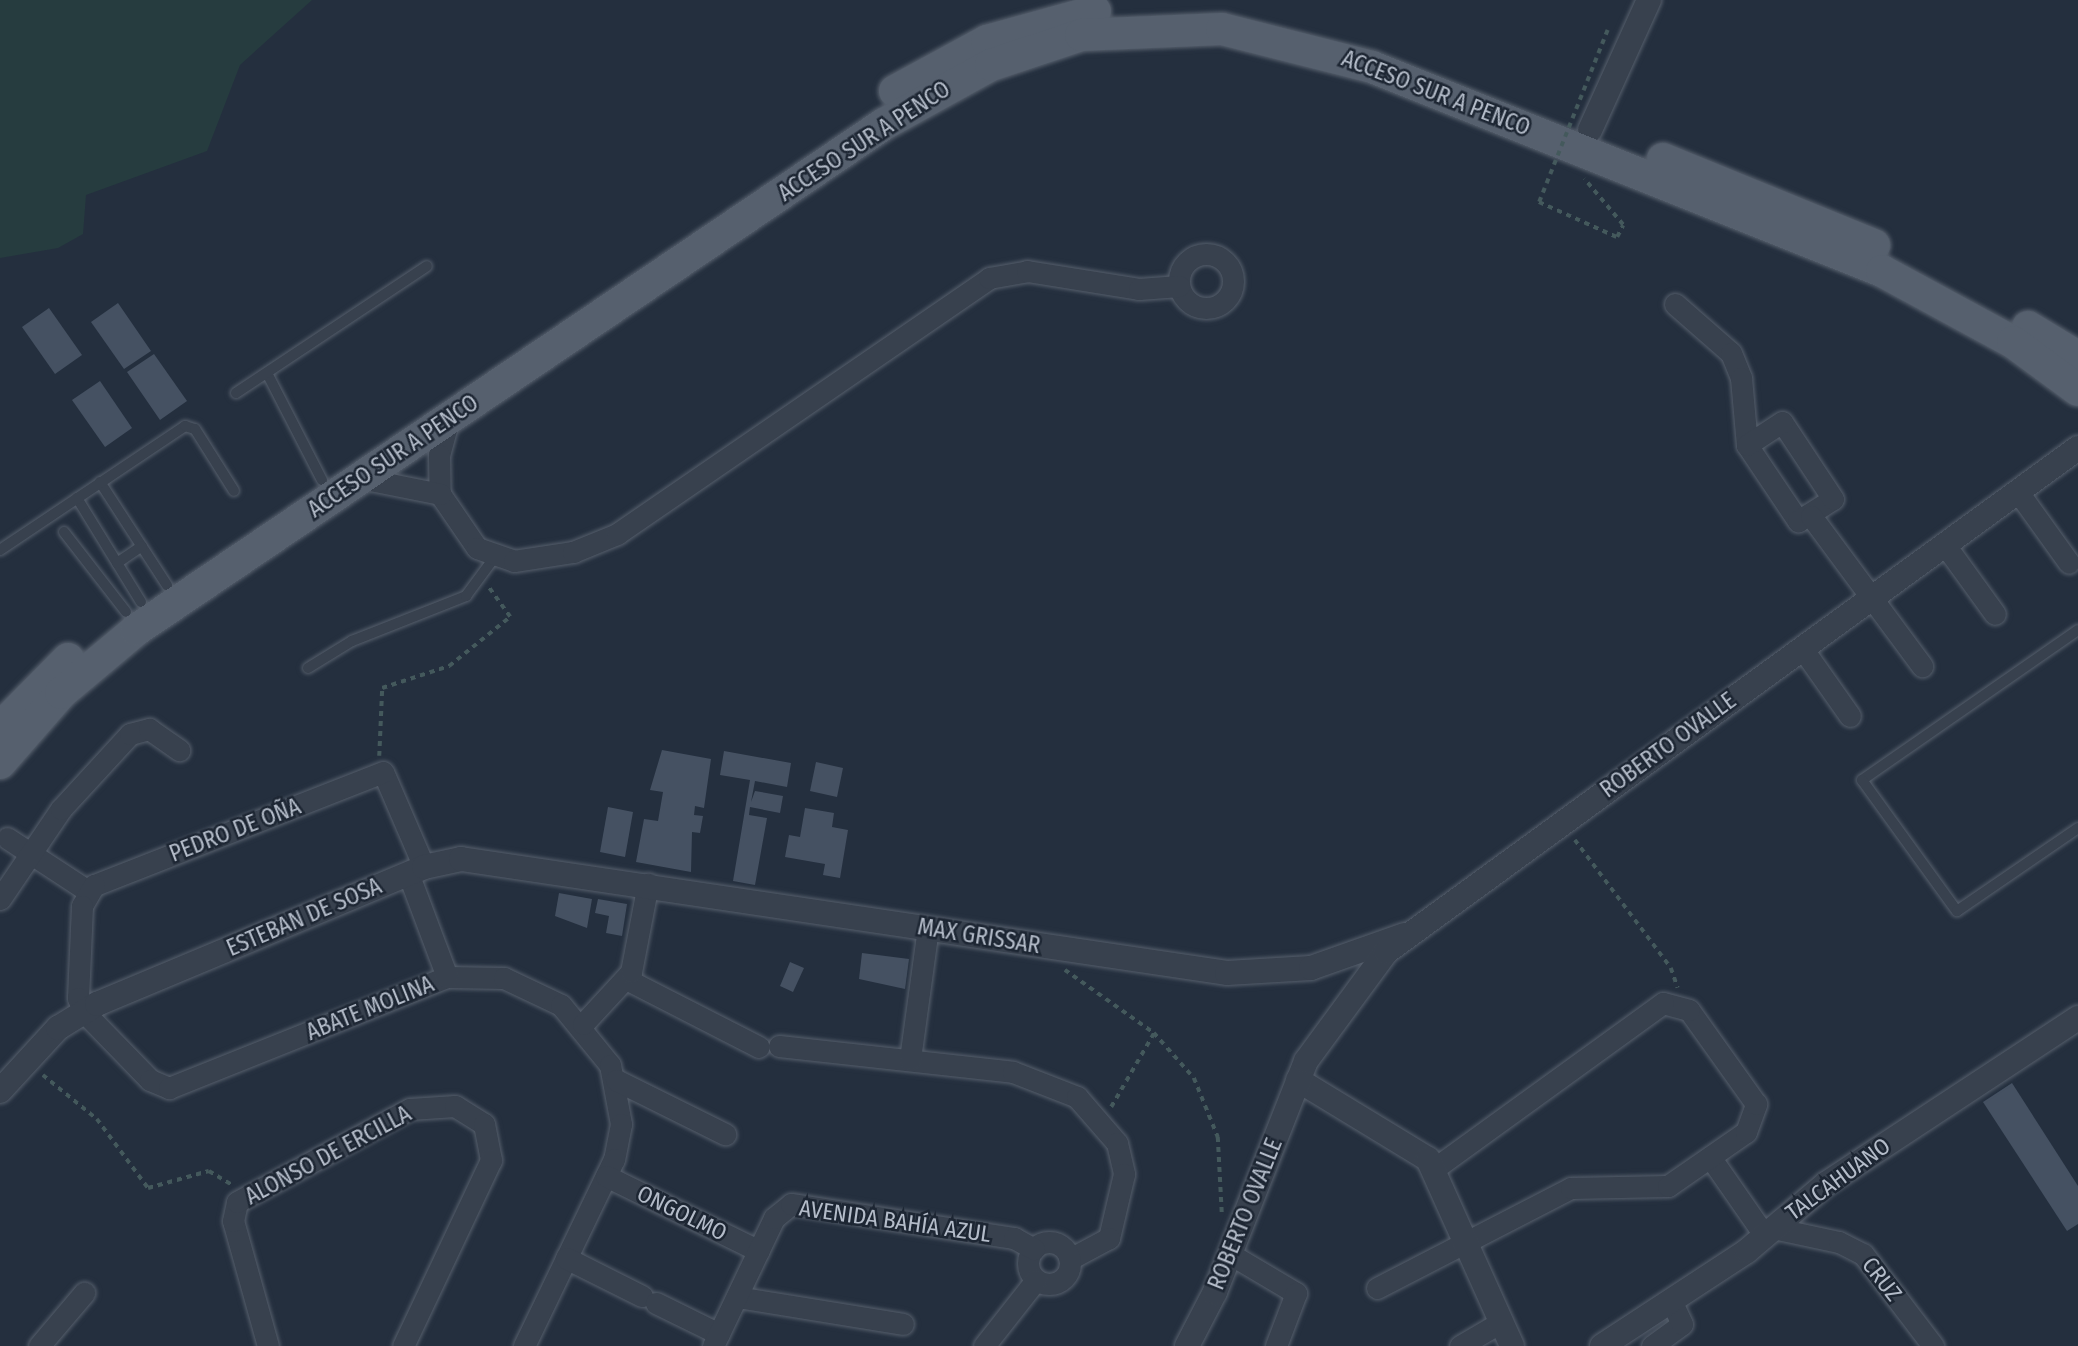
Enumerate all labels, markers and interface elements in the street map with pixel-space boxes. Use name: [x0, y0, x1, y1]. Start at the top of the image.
street label: ACCESO SUR A PENCO: [1338, 44, 1534, 142]
street label: ACCESO SUR A PENCO: [773, 75, 955, 207]
street label: ACCESO SUR A PENCO: [303, 389, 483, 523]
street label: ROBERTO OVALLE: [1595, 687, 1741, 803]
street label: PEDRO DE OÑA: [165, 792, 305, 868]
street label: ESTEBAN DE SOSA: [222, 872, 386, 962]
street label: MAX GRISSAR: [916, 913, 1042, 959]
street label: ABATE MOLINA: [302, 970, 438, 1046]
street label: ALONSO DE ERCILLA: [240, 1100, 416, 1210]
street label: TALCAHUANO: [1780, 1132, 1896, 1226]
street label: ROBERTO OVALLE: [1202, 1134, 1288, 1294]
street label: ONGOLMO: [633, 1179, 731, 1247]
street label: AVENIDA BAHÍA AZUL: [797, 1194, 993, 1248]
street label: CRUZ: [1856, 1252, 1908, 1306]

